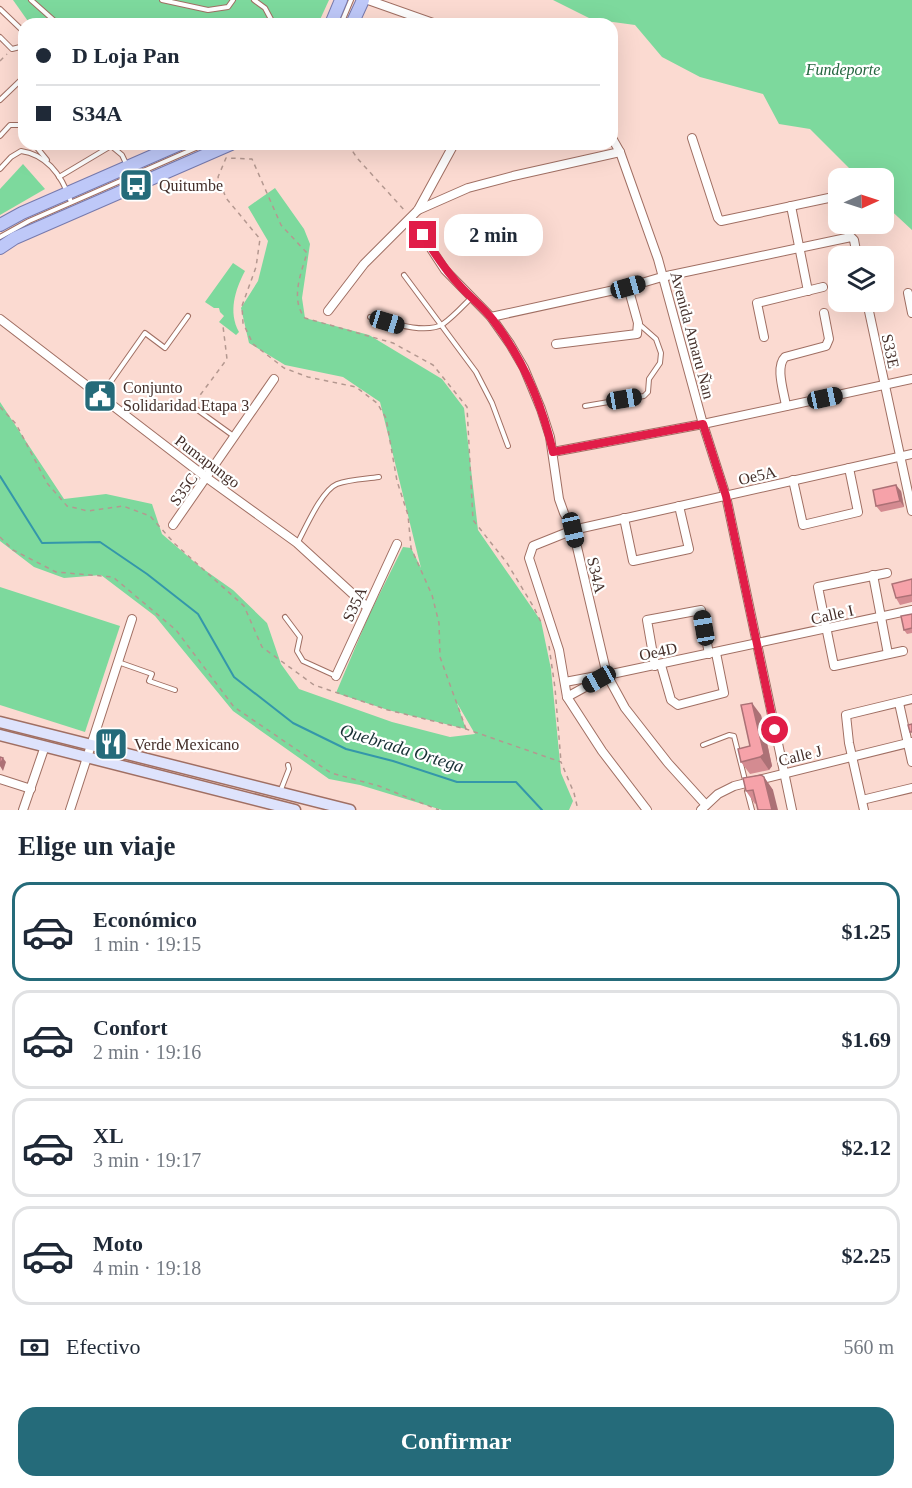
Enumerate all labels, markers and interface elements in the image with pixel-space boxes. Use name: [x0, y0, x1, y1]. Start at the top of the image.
text: D Loja Pan: [72, 43, 180, 68]
park label: Fundeporte: [805, 61, 880, 79]
text: S34A: [72, 101, 122, 126]
bus stop icon: Quitumbe: [118, 167, 154, 203]
north arrow: [828, 168, 894, 234]
map controls: [828, 168, 894, 312]
place label: Quitumbe: [159, 177, 223, 194]
callout: 2 min: [444, 214, 543, 256]
route end: [409, 221, 436, 248]
text: 2 min: [469, 224, 518, 246]
button: layers: [828, 246, 894, 312]
street label: Avenida Amaru Ñan: [667, 270, 718, 401]
car: [608, 273, 648, 301]
car: [367, 308, 407, 336]
street label: S33E: [879, 332, 902, 370]
public building icon: Conjunto Solidaridad Etapa 3: [82, 378, 118, 414]
place label: Conjunto Solidaridad Etapa 3: [123, 379, 249, 415]
car: [806, 385, 844, 411]
car: [605, 387, 643, 411]
street label: Pumapungo: [171, 432, 243, 492]
street label: Oe5A: [737, 463, 778, 488]
street label: S35C: [166, 470, 201, 509]
car: [560, 510, 586, 550]
street label: S34A: [584, 555, 609, 595]
street label: S35A: [339, 584, 370, 624]
street label: Calle I: [809, 601, 855, 628]
car: [692, 609, 716, 647]
street label: Oe4D: [638, 639, 679, 664]
car: [579, 662, 619, 696]
route start: [761, 716, 788, 743]
water label: Quebrada Ortega: [338, 720, 466, 776]
restaurant icon: Verde Mexicano: [93, 726, 129, 762]
place label: Verde Mexicano: [134, 736, 239, 753]
street label: Calle J: [777, 742, 824, 769]
text: Elige un viaje: [18, 831, 176, 861]
icon: car: [21, 905, 75, 959]
text: Económico: [93, 907, 197, 932]
text: $1.25: [842, 919, 891, 944]
text: 1 min · 19:15: [93, 933, 201, 955]
icon: car: [21, 1013, 75, 1067]
text: Confort: [93, 1015, 168, 1040]
text: $1.69: [842, 1027, 891, 1052]
text: 2 min · 19:16: [93, 1041, 201, 1063]
icon: car: [21, 1121, 75, 1175]
text: XL: [93, 1123, 124, 1148]
text: $2.12: [842, 1135, 891, 1160]
text: 3 min · 19:17: [93, 1149, 201, 1171]
icon: car: [21, 1229, 75, 1283]
text: Moto: [93, 1231, 143, 1256]
text: $2.25: [842, 1243, 891, 1268]
text: 4 min · 19:18: [93, 1257, 201, 1279]
icon: cash: [18, 1331, 51, 1364]
text: Efectivo: [66, 1334, 141, 1359]
text: 560 m: [843, 1336, 894, 1358]
button: Confirmar: [18, 1407, 894, 1476]

